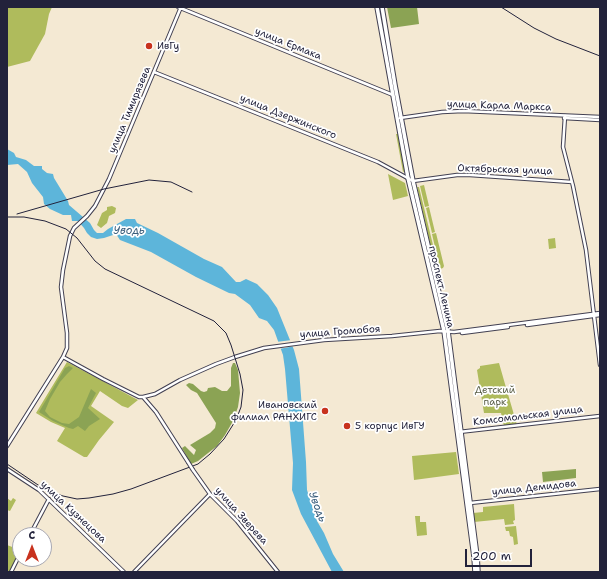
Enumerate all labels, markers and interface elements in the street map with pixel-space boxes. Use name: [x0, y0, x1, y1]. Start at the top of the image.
street label: улица Ермака: [253, 25, 323, 63]
place label: ИвГу: [157, 40, 179, 52]
marker: ИвГу: [144, 41, 154, 51]
street label: улица Тимирязева: [106, 65, 154, 155]
street label: улица Дзержинского: [238, 92, 338, 142]
street label: улица Карла Маркса: [447, 98, 551, 114]
street label: Октябрьская улица: [457, 162, 553, 178]
water label: Уводь: [113, 224, 145, 238]
street label: проспект Ленина: [426, 245, 456, 329]
street label: улица Громобоя: [299, 323, 381, 341]
park label: Детский парк: [475, 384, 515, 408]
place label: Ивановский филиал РАНХИГС: [231, 399, 317, 422]
street label: Комсомольская улица: [473, 403, 583, 429]
marker: Ивановский филиал РАНХИГС: [320, 406, 330, 416]
place label: 5 корпус ИвГУ: [355, 420, 425, 432]
marker: 5 корпус ИвГУ: [342, 421, 352, 431]
street label: улица Кузнецова: [38, 478, 108, 546]
street label: улица Демидова: [491, 478, 577, 498]
street label: улица Зверева: [212, 485, 270, 547]
water label: Уводь: [305, 490, 329, 524]
north arrow: [12, 527, 52, 567]
text: С: [29, 528, 35, 543]
scale bar: [467, 541, 534, 567]
text: 200 m: [472, 548, 511, 564]

